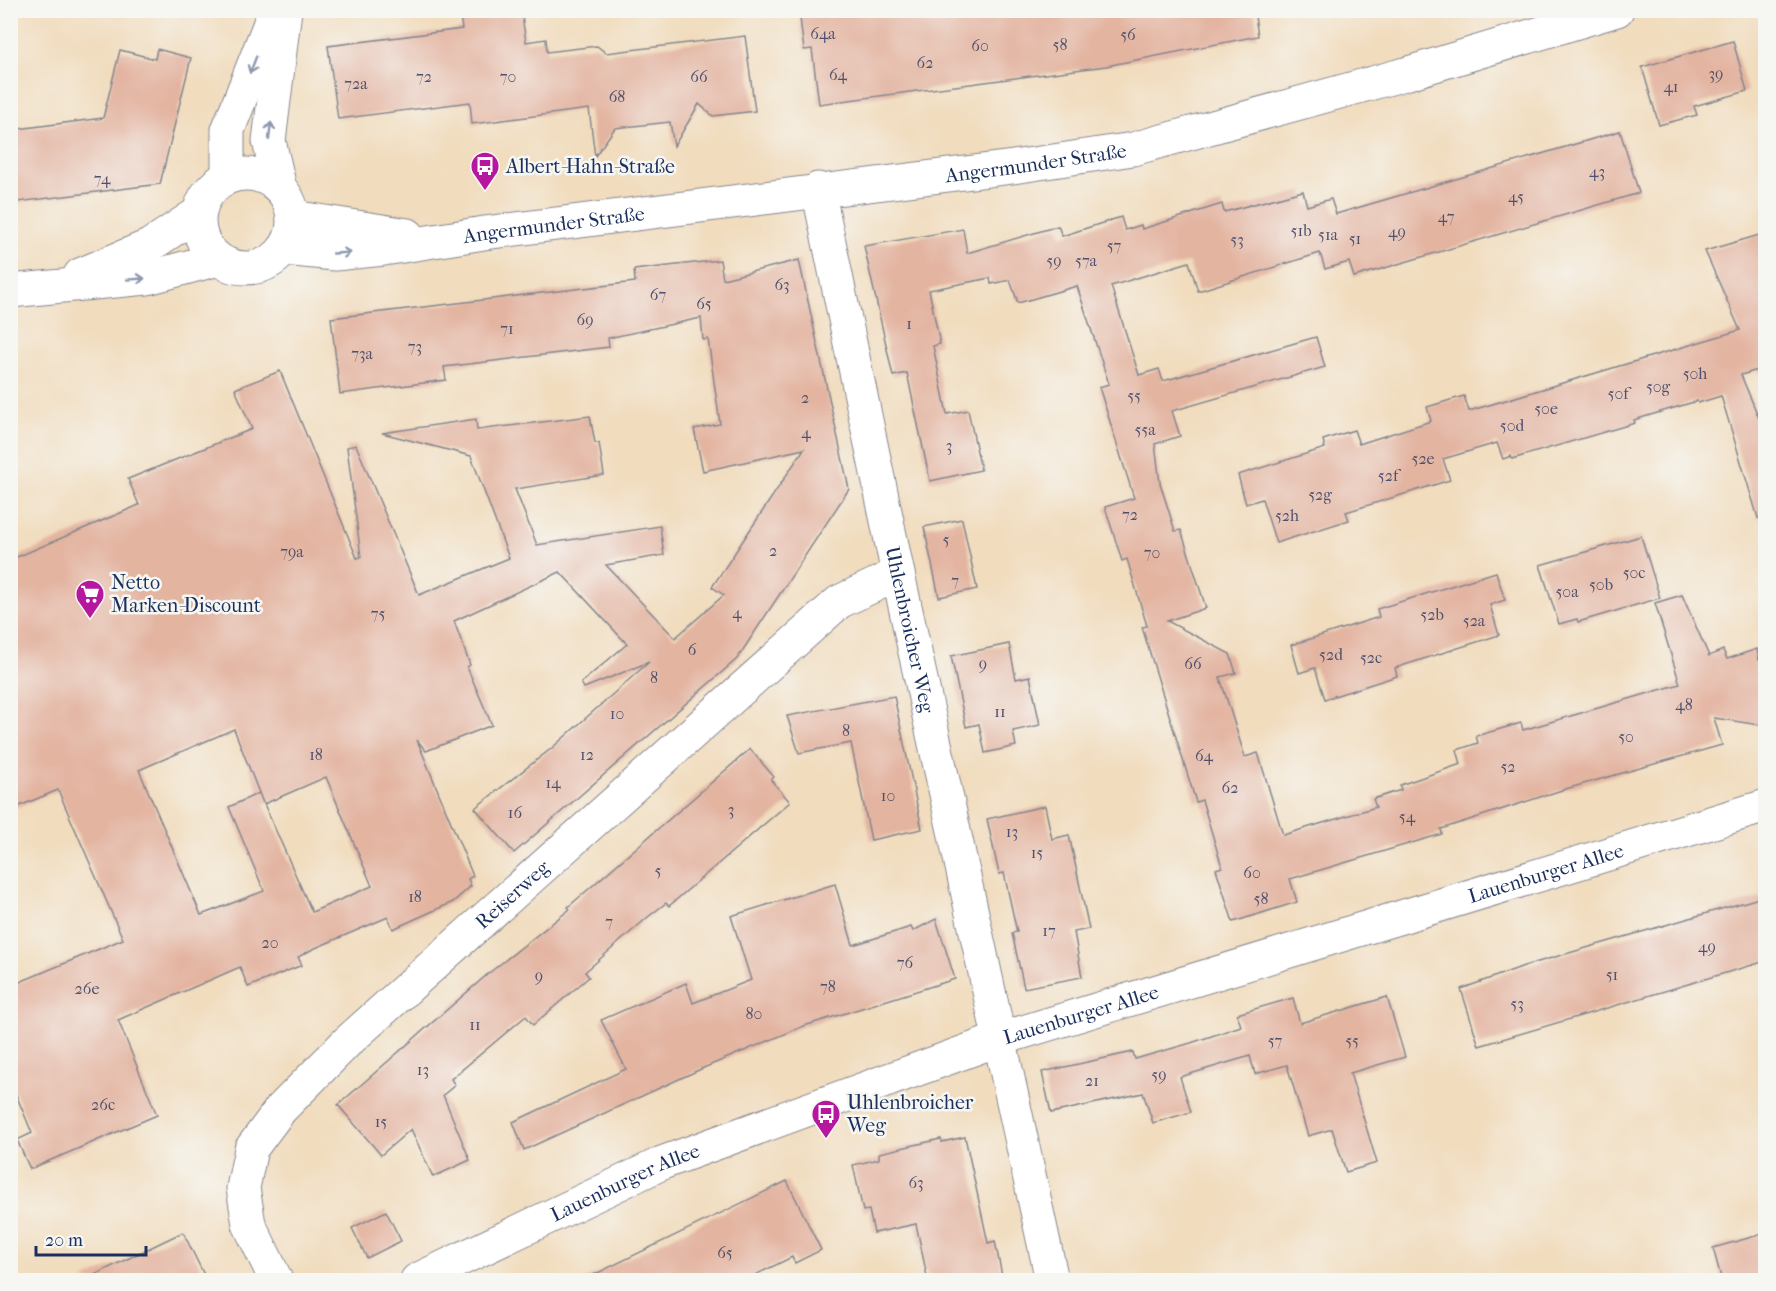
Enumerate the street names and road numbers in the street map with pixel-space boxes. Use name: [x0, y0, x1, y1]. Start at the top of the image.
street label: Angermunder Straße: [943, 139, 1128, 187]
street label: Angermunder Straße: [460, 202, 646, 248]
street label: Uhlenbroicher Weg: [881, 544, 939, 715]
street label: Lauenburger Allee: [1465, 839, 1626, 908]
street label: Reiserweg: [471, 856, 554, 934]
street label: Lauenburger Allee: [1001, 980, 1162, 1049]
street label: Lauenburger Allee: [547, 1139, 703, 1226]

